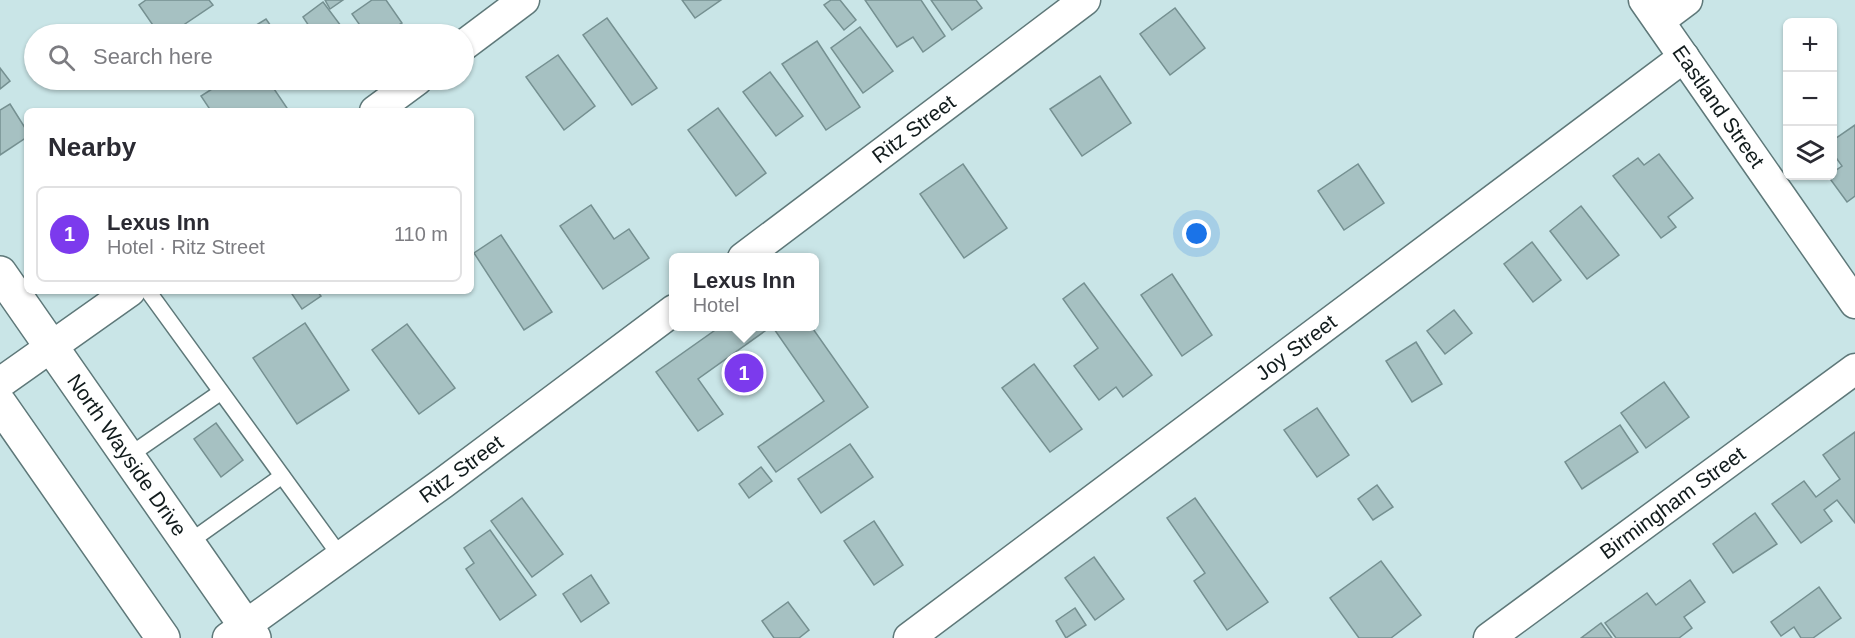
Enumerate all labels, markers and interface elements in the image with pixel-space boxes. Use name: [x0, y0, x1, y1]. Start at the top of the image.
map controls: [1783, 18, 1837, 180]
button: +: [1783, 18, 1837, 72]
search box: [24, 24, 474, 90]
icon: search: [45, 41, 78, 74]
street label: Eastland Street: [1668, 41, 1769, 172]
text: Search here: [93, 44, 213, 69]
button: −: [1783, 72, 1837, 126]
street label: Ritz Street: [867, 90, 960, 167]
button: layers: [1783, 126, 1837, 180]
text: Nearby: [48, 132, 136, 162]
text: Lexus Inn: [107, 210, 210, 235]
your location: [1182, 219, 1211, 248]
text: 1: [64, 223, 75, 245]
text: 110 m: [394, 223, 448, 245]
text: Hotel · Ritz Street: [107, 236, 265, 258]
popup: [669, 253, 819, 331]
text: Lexus Inn: [693, 268, 795, 293]
text: Hotel: [693, 294, 739, 316]
street label: Joy Street: [1251, 310, 1341, 385]
pin: 1: [724, 350, 764, 395]
street label: North Wayside Drive: [63, 370, 191, 540]
street label: Ritz Street: [415, 430, 507, 507]
street label: Birmingham Street: [1595, 442, 1749, 563]

